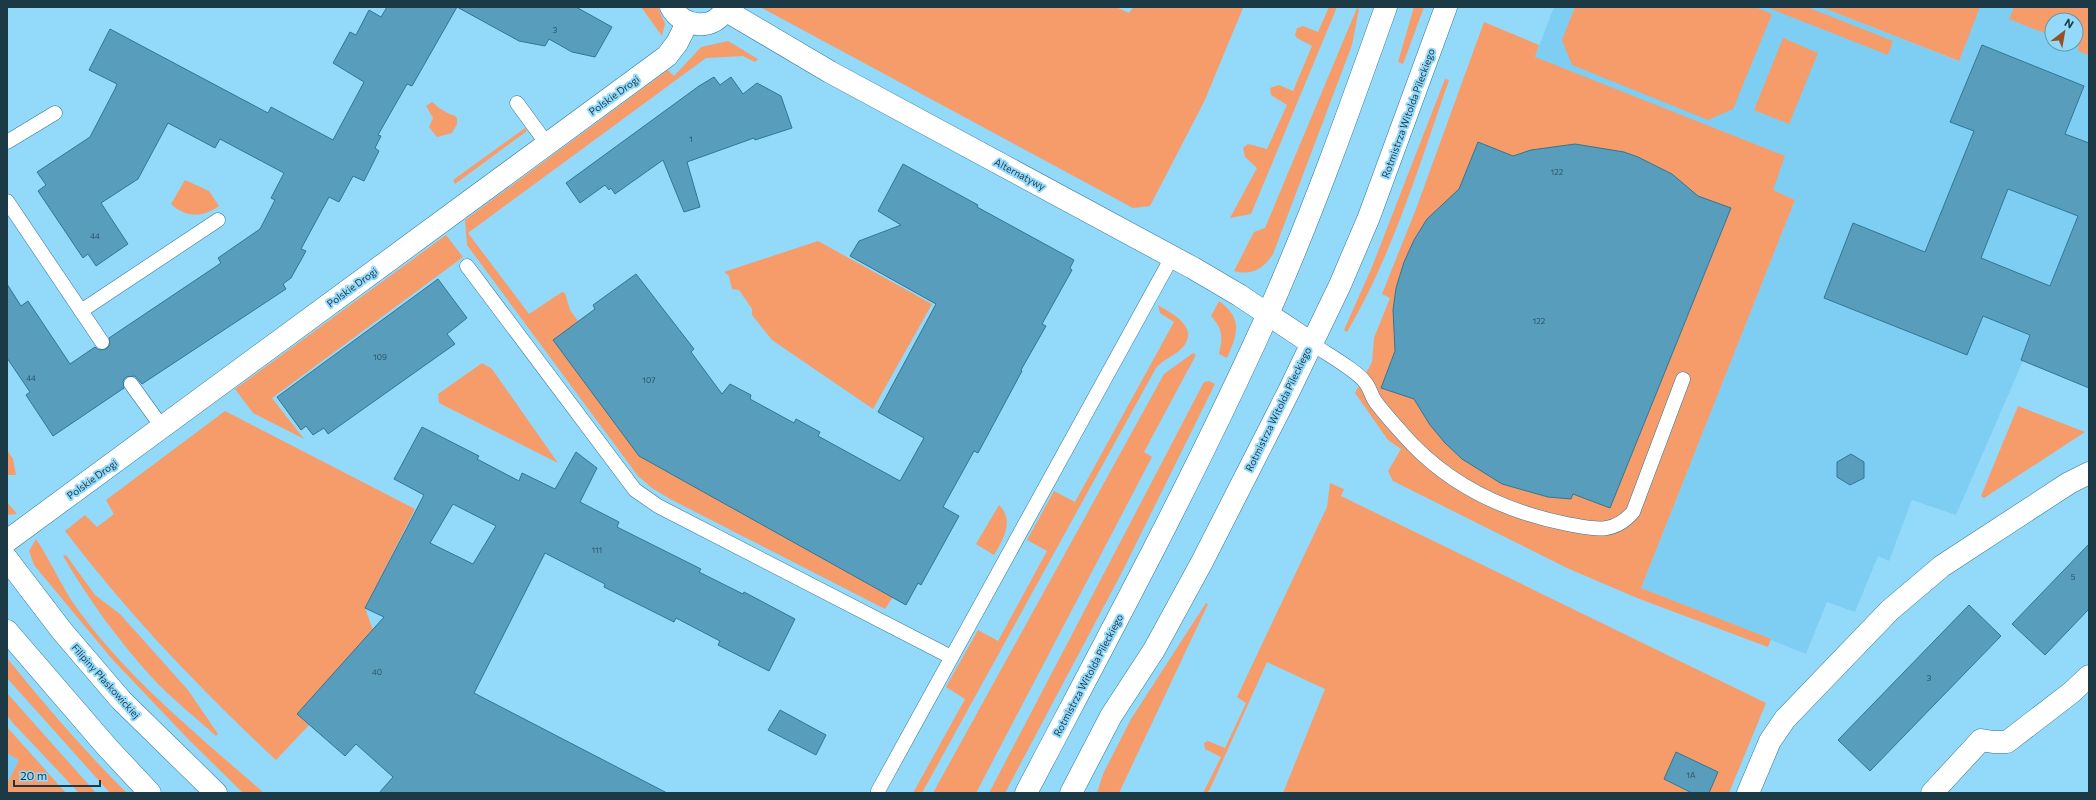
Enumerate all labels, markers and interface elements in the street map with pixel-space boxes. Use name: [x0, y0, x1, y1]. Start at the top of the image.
north arrow: [2044, 12, 2084, 52]
text: N: [2063, 15, 2076, 31]
house number: 3: [553, 25, 558, 35]
street label: Rotmistrza Witolda Pileckiego: [1379, 47, 1437, 179]
street label: Polskie Drogi: [586, 73, 642, 117]
house number: 1: [689, 134, 693, 144]
street label: Alternatywy: [992, 156, 1048, 192]
house number: 122: [1551, 167, 1564, 177]
house number: 44: [90, 231, 100, 241]
street label: Polskie Drogi: [324, 265, 380, 309]
house number: 122: [1533, 316, 1546, 326]
street label: Rotmistrza Witolda Pileckiego: [1243, 345, 1313, 473]
house number: 109: [373, 352, 387, 362]
house number: 44: [26, 373, 36, 383]
house number: 107: [643, 375, 655, 385]
street label: Polskie Drogi: [64, 457, 120, 501]
house number: 111: [592, 545, 602, 555]
house number: 5: [2071, 572, 2076, 582]
street label: Rotmistrza Witolda Pileckiego: [1051, 612, 1125, 738]
street label: Filipiny Płaskowickiej: [69, 641, 143, 721]
house number: 40: [372, 667, 382, 677]
house number: 3: [1927, 673, 1932, 683]
scale bar: [14, 762, 100, 788]
text: 20 m: [20, 768, 47, 782]
house number: 1A: [1687, 770, 1696, 780]

